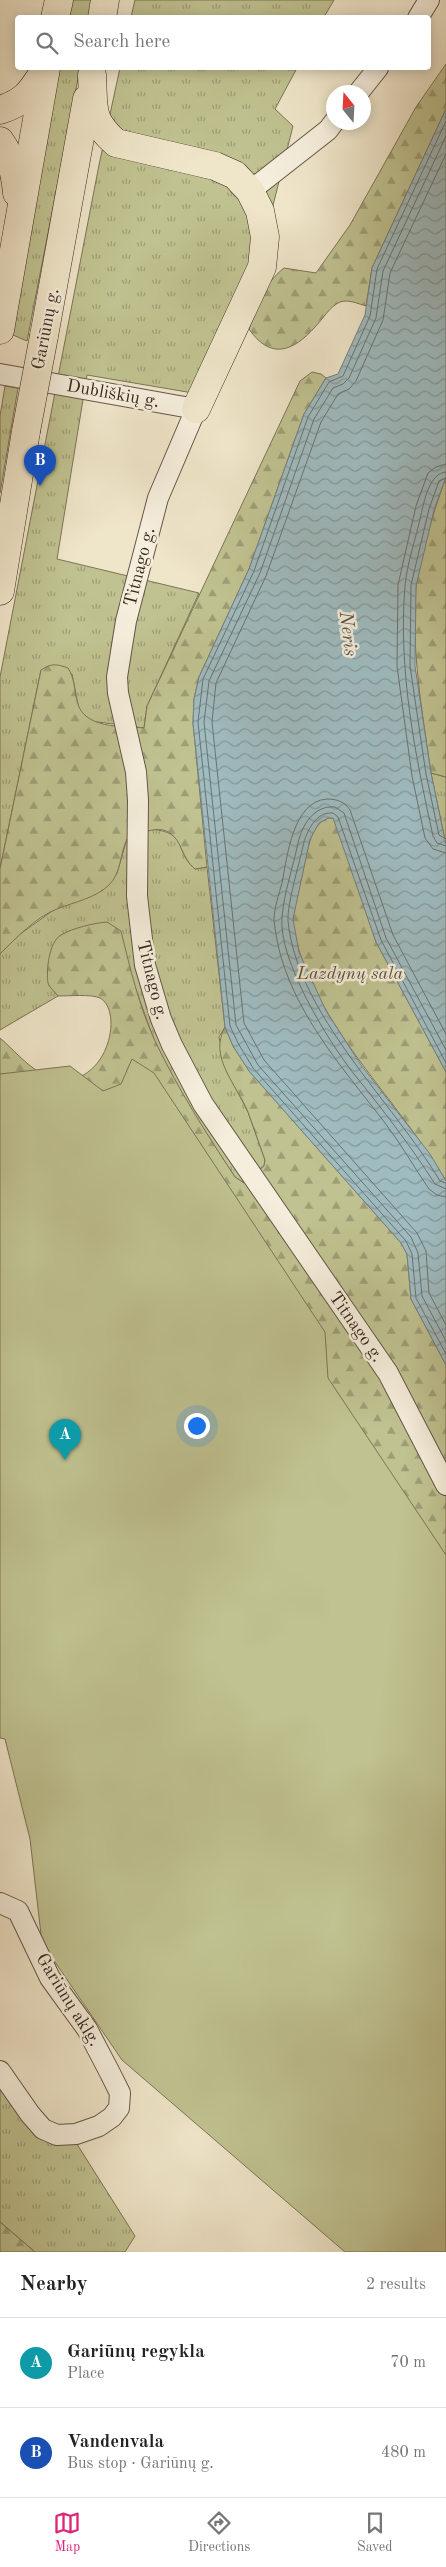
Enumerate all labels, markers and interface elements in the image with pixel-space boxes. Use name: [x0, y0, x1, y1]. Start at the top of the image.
search box: [15, 15, 431, 70]
icon: search: [33, 29, 61, 57]
text: Search here: [73, 33, 170, 52]
north arrow: [326, 85, 371, 130]
street label: Gariūnų g.: [29, 287, 63, 371]
street label: Dubliškių g.: [65, 377, 161, 411]
pin: B: [24, 445, 56, 486]
street label: Titnago g.: [121, 525, 159, 609]
water label: Neris: [335, 609, 359, 658]
street label: Titnago g.: [133, 938, 171, 1022]
park label: Lazdynų sala: [296, 965, 403, 983]
street label: Titnago g.: [325, 1289, 387, 1365]
your location: [184, 1413, 210, 1439]
pin: A: [49, 1419, 81, 1460]
street label: Gariūnų aklg.: [32, 1950, 104, 2050]
text: Nearby: [20, 2274, 88, 2295]
text: 2 results: [366, 2277, 426, 2293]
text: Gariūnų regykla: [67, 2343, 205, 2362]
text: A: [30, 2355, 42, 2371]
text: 70 m: [390, 2355, 426, 2371]
text: Place: [67, 2366, 104, 2382]
text: Vandenvala: [67, 2433, 164, 2452]
text: B: [30, 2445, 42, 2461]
text: 480 m: [381, 2445, 426, 2461]
text: Bus stop · Gariūnų g.: [67, 2456, 214, 2472]
tab: Map: [53, 2509, 81, 2556]
tab: Directions: [188, 2509, 250, 2556]
tab: Saved: [357, 2509, 393, 2556]

